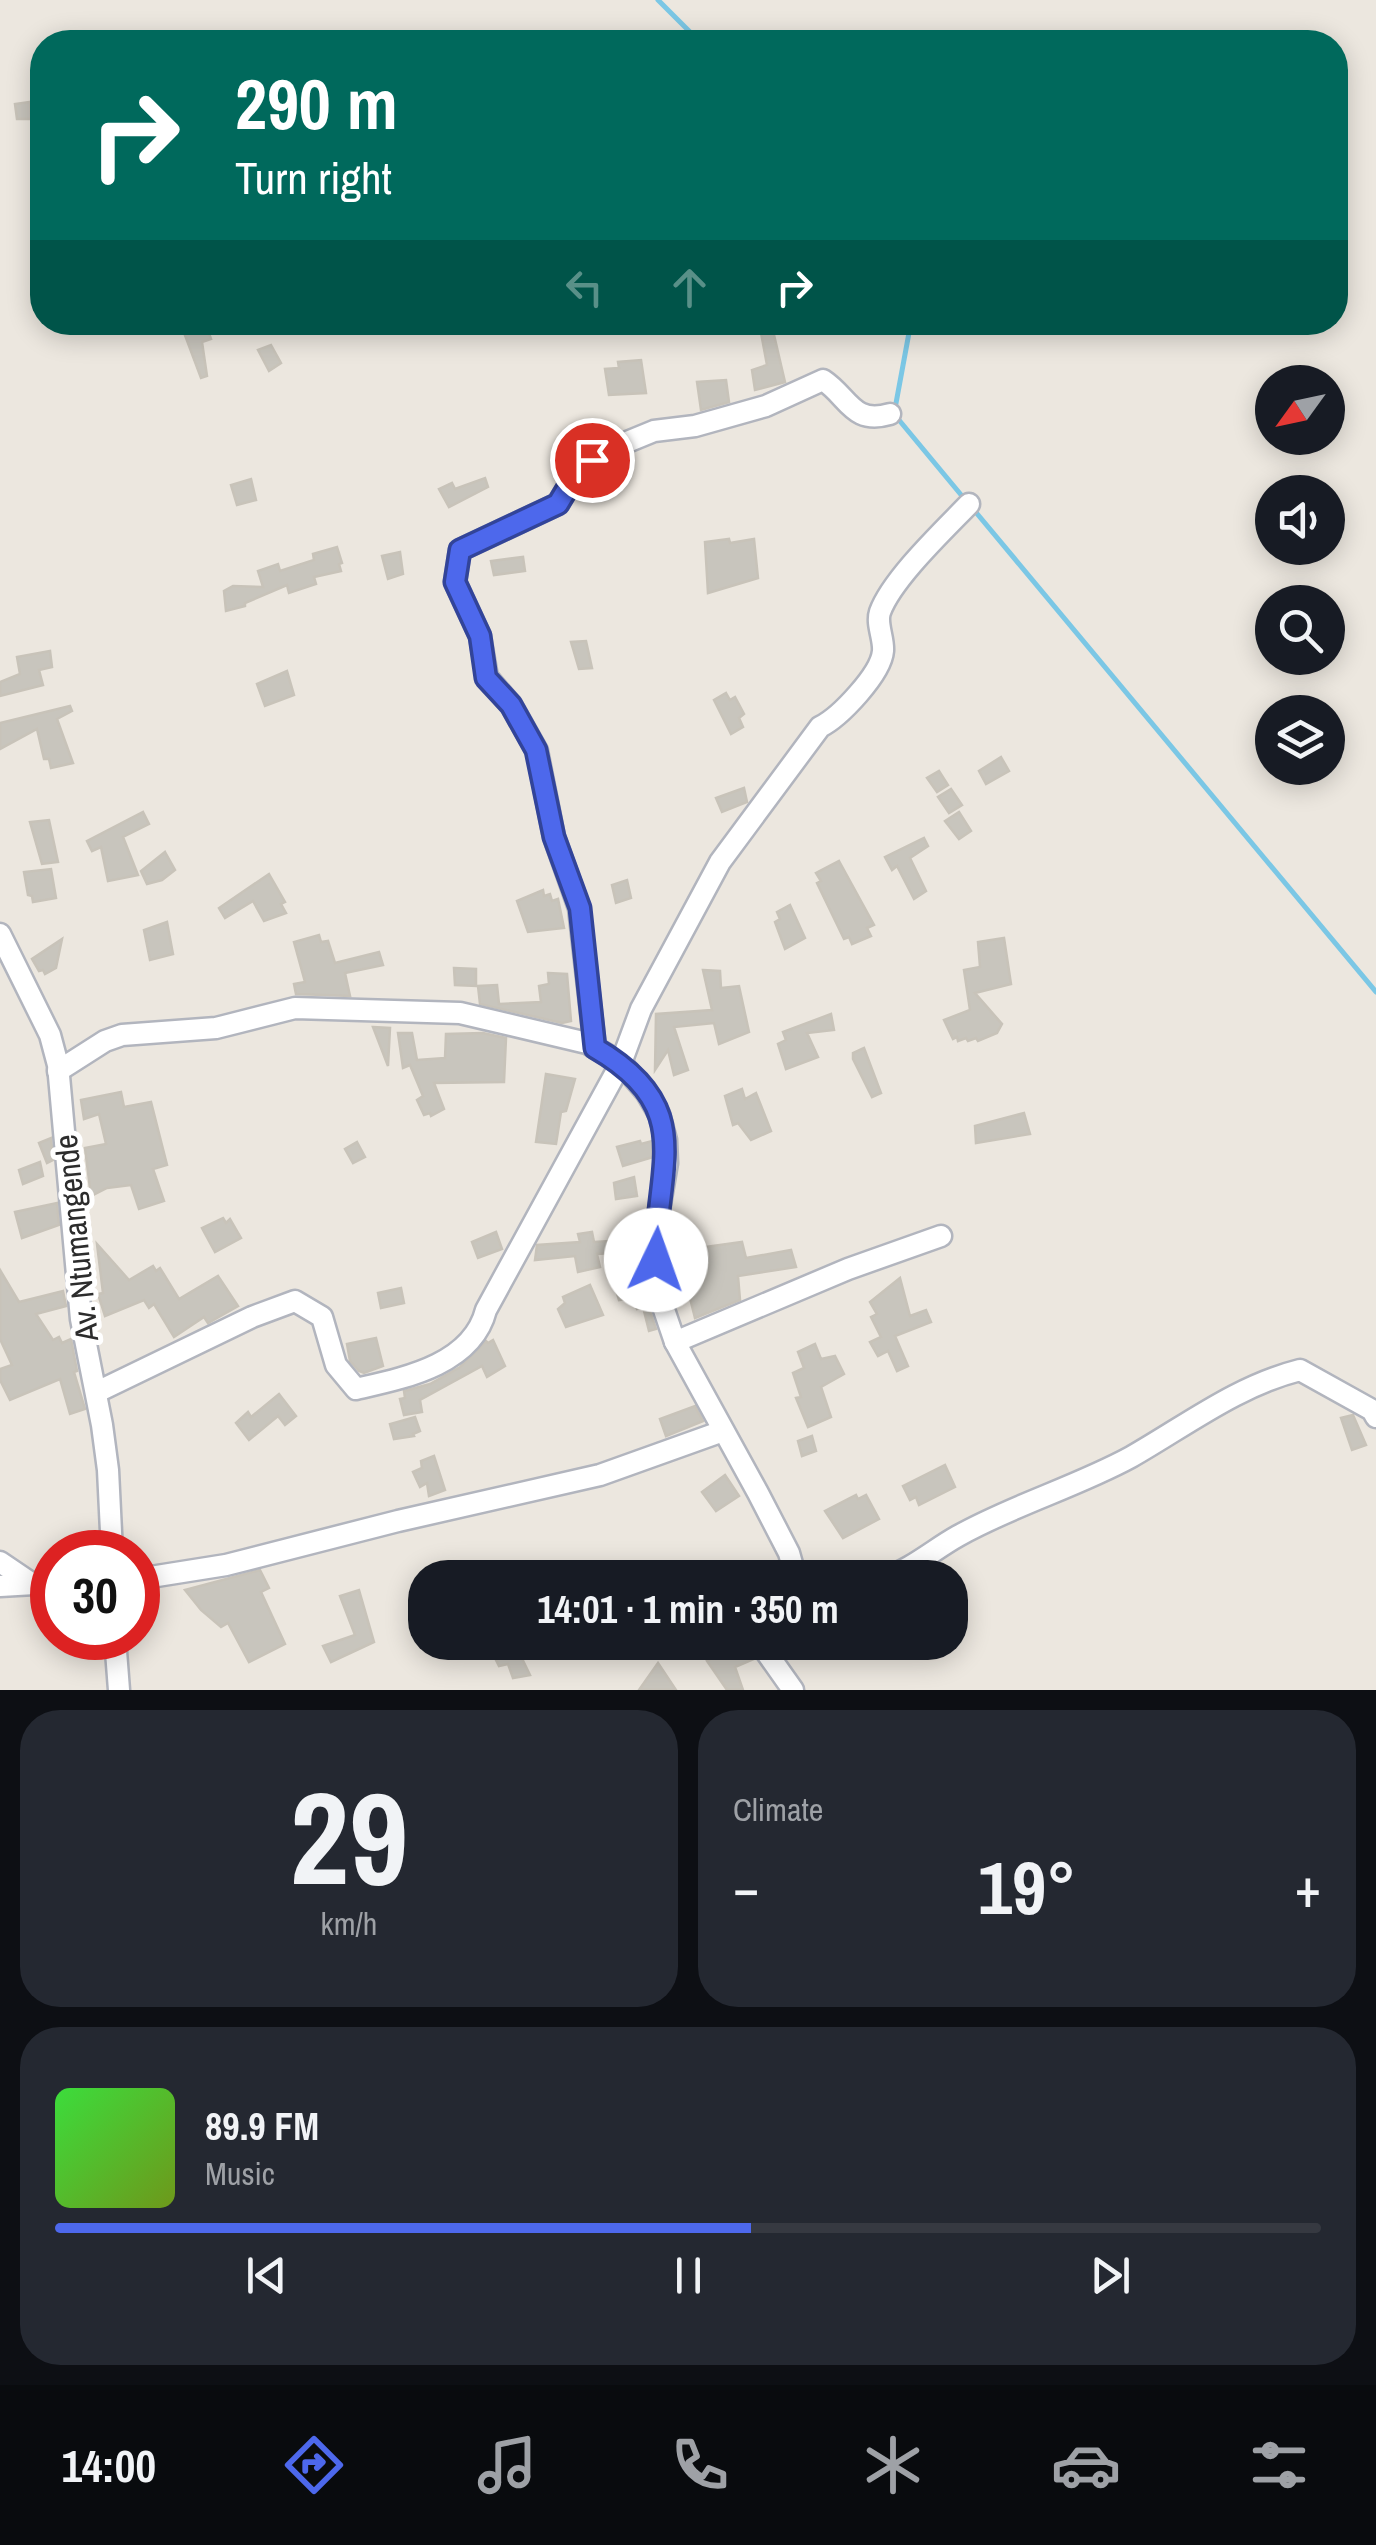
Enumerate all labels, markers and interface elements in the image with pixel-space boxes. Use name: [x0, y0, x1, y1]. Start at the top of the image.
text: 290 m: [235, 57, 398, 151]
icon: right: [70, 70, 200, 200]
text: Turn right: [235, 147, 392, 208]
icon: left: [557, 260, 612, 315]
icon: ahead: [662, 260, 717, 315]
icon: right: [767, 260, 822, 315]
north arrow: [1255, 365, 1345, 455]
map controls: [1255, 365, 1345, 785]
pin: [550, 418, 635, 503]
icon: arrive: [565, 433, 620, 488]
button: sound: [1255, 475, 1345, 565]
button: search: [1255, 585, 1345, 675]
button: layers: [1255, 695, 1345, 785]
street label: Av. Ntumangende: [44, 1132, 108, 1345]
position arrow: [604, 1208, 708, 1312]
speed limit sign: 30: [30, 1530, 160, 1660]
text: 14:01 · 1 min · 350 m: [537, 1584, 839, 1635]
text: 29: [290, 1749, 408, 1925]
text: Climate: [733, 1788, 823, 1831]
text: 19°: [978, 1836, 1076, 1937]
text: −: [733, 1850, 759, 1924]
text: +: [1295, 1850, 1321, 1924]
text: km/h: [321, 1902, 377, 1945]
text: 89.9 FM: [205, 2101, 319, 2152]
text: Music: [205, 2152, 275, 2195]
icon: previous: [239, 2248, 294, 2303]
icon: pause: [661, 2248, 716, 2303]
icon: next: [1083, 2248, 1138, 2303]
icon: directions: [279, 2430, 349, 2500]
icon: music: [472, 2430, 542, 2500]
icon: phone: [665, 2430, 735, 2500]
icon: climate: [858, 2430, 928, 2500]
icon: car: [1051, 2430, 1121, 2500]
icon: filters: [1244, 2430, 1314, 2500]
text: 14:00: [62, 2435, 156, 2496]

